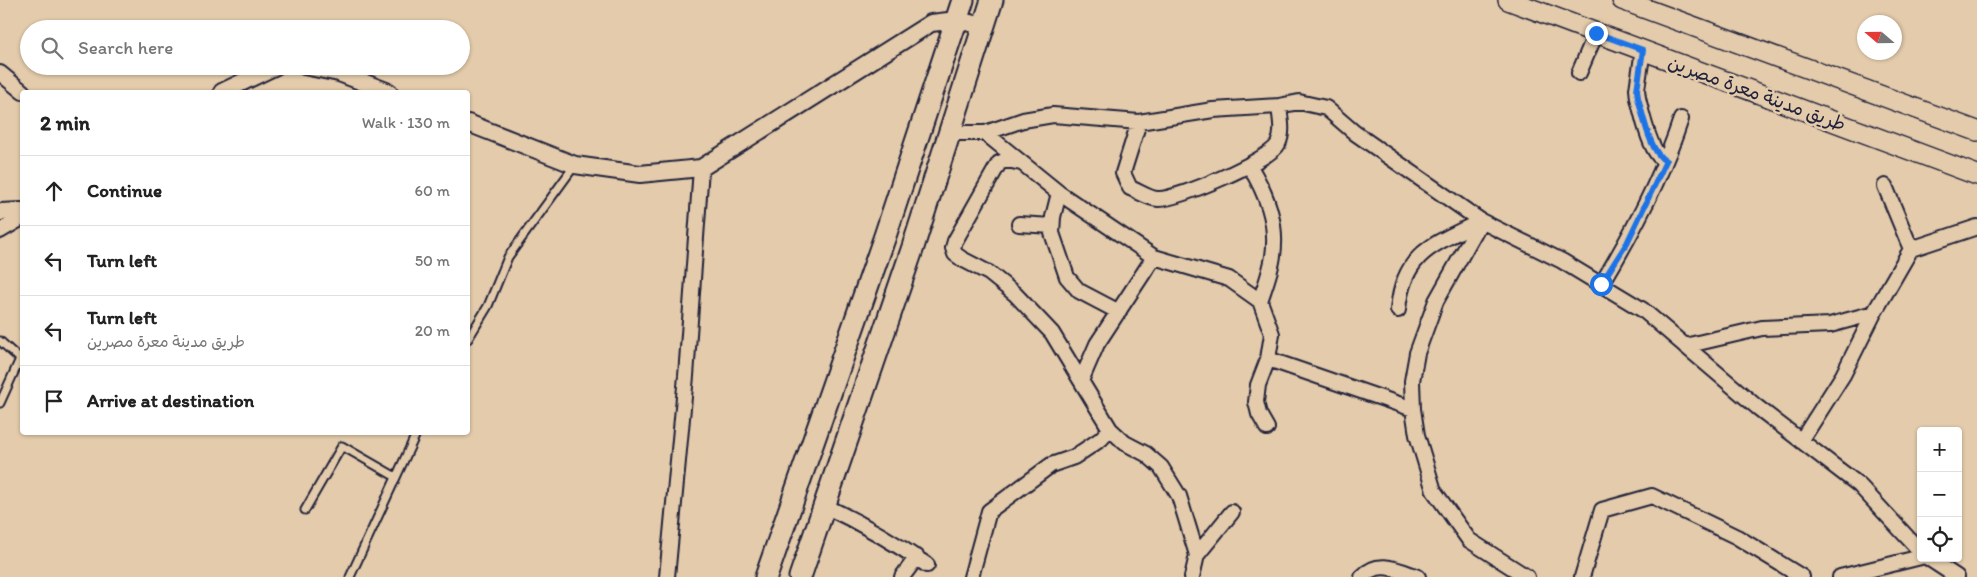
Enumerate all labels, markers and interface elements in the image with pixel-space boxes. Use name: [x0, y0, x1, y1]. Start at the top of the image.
north arrow: [1857, 15, 1902, 60]
search box: [20, 20, 470, 75]
route end: [1585, 22, 1608, 45]
icon: search: [38, 34, 66, 62]
text: Search here: [78, 36, 173, 59]
street label: طريق مدينة معرة مصرين: [1665, 50, 1849, 136]
text: 2 min: [40, 110, 90, 135]
text: Walk · 130 m: [362, 113, 450, 132]
icon: ahead: [40, 177, 68, 205]
text: Continue: [87, 179, 162, 202]
text: 60 m: [415, 181, 450, 200]
icon: left: [40, 247, 68, 275]
text: Turn left: [87, 249, 157, 272]
text: 50 m: [415, 251, 450, 270]
route start: [1590, 273, 1613, 296]
text: Turn left: [87, 306, 157, 329]
icon: left: [40, 317, 68, 345]
text: 20 m: [415, 321, 450, 340]
text: طريق مدينة معرة مصرين: [87, 332, 245, 351]
icon: arrive: [40, 387, 68, 415]
text: Arrive at destination: [87, 389, 254, 412]
map controls: [1917, 427, 1962, 562]
button: +: [1917, 427, 1962, 472]
button: −: [1917, 472, 1962, 517]
button: locate: [1917, 517, 1962, 562]

